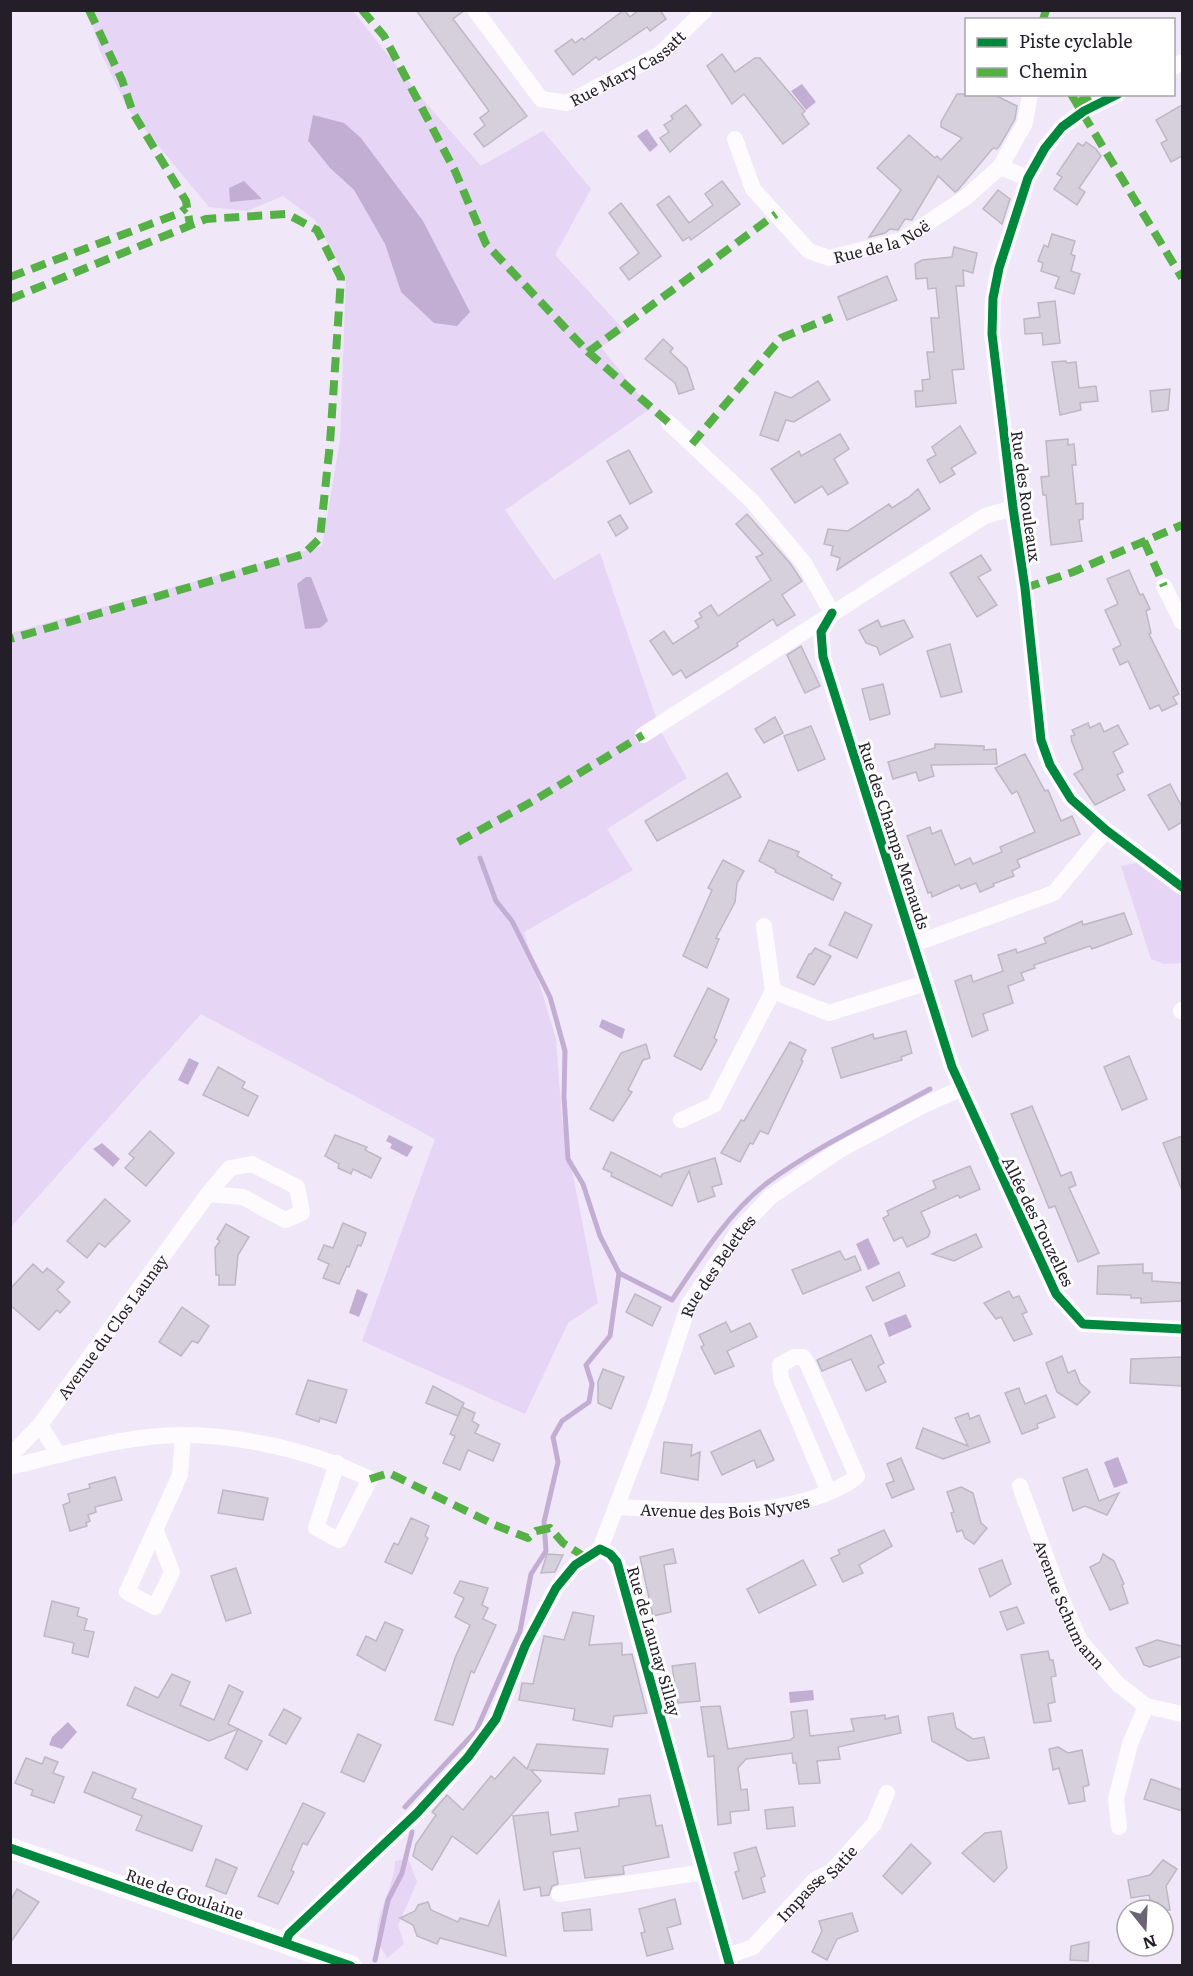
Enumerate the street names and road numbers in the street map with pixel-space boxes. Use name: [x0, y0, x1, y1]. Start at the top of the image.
street label: Rue Mary Cassatt: [565, 24, 691, 112]
street label: Rue de la Noë: [831, 213, 934, 269]
street label: Rue des Rouleaux: [1006, 429, 1048, 564]
street label: Rue des Champs Menauds: [853, 738, 937, 932]
street label: Allée des Touzelles: [997, 1152, 1081, 1290]
street label: Rue des Belettes: [673, 1208, 760, 1320]
street label: Avenue du Clos Launay: [51, 1248, 173, 1404]
street label: Avenue des Bois Nyves: [640, 1488, 812, 1523]
street label: Avenue Schumann: [1029, 1536, 1112, 1675]
street label: Rue de Launay Sillay: [622, 1563, 688, 1720]
street label: Impasse Satie: [770, 1839, 862, 1927]
street label: Rue de Goulaine: [123, 1862, 247, 1924]

